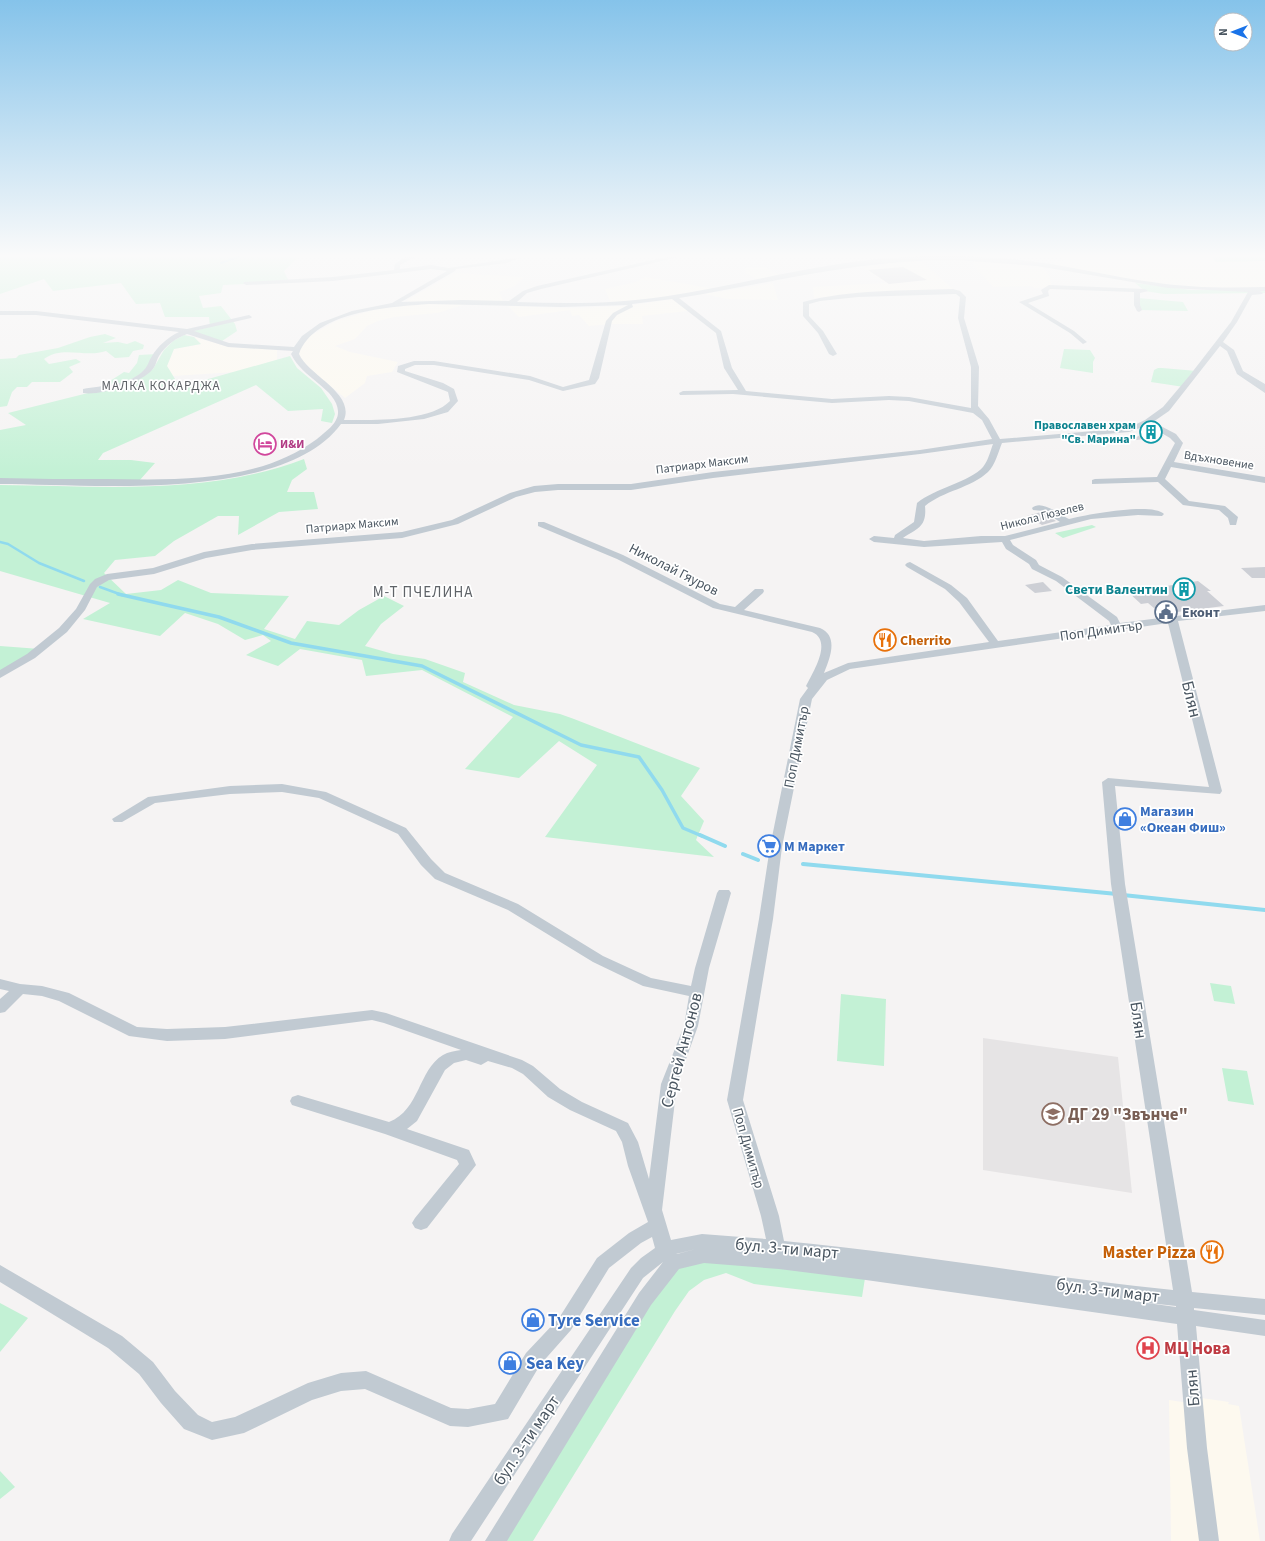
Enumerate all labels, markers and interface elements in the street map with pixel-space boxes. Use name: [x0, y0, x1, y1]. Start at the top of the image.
north arrow: [1213, 12, 1253, 52]
text: N: [1216, 28, 1231, 36]
district label: МАЛКА КОКАРДЖА: [101, 377, 221, 395]
place label: Православен храм "Св. Марина": [1034, 417, 1136, 448]
building icon: Православен храм "Св. Марина": [1138, 419, 1164, 445]
hotel icon: И&И: [252, 431, 278, 457]
place label: И&И: [280, 436, 304, 453]
street label: Вдъхновение: [1183, 447, 1255, 474]
street label: Патриарх Максим: [655, 450, 749, 479]
street label: Никола Гюзелев: [999, 498, 1086, 535]
street label: Патриарх Максим: [305, 513, 399, 538]
street label: Николай Гяуров: [625, 539, 722, 601]
building icon: Свети Валентин: [1171, 576, 1197, 602]
place label: Свети Валентин: [1065, 580, 1168, 600]
district label: М-Т ПЧЕЛИНА: [373, 582, 473, 603]
public building icon: Еконт: [1153, 599, 1179, 625]
place label: Еконт: [1182, 603, 1220, 623]
street label: Поп Димитър: [1059, 615, 1144, 647]
restaurant icon: Cherrito: [872, 627, 898, 653]
place label: Cherrito: [900, 631, 952, 651]
street label: Блян: [1175, 678, 1207, 720]
street label: Поп Димитър: [779, 704, 815, 790]
place label: Магазин «Океан Фиш»: [1140, 802, 1226, 838]
shop icon: Магазин «Океан Фиш»: [1112, 806, 1138, 832]
supermarket icon: М Маркет: [756, 833, 782, 859]
place label: М Маркет: [784, 837, 845, 857]
street label: Сергей Антонов: [655, 990, 709, 1110]
street label: Блян: [1123, 1000, 1153, 1040]
school or university icon: ДГ 29 "Звънче": [1040, 1101, 1066, 1127]
place label: ДГ 29 "Звънче": [1068, 1103, 1188, 1127]
street label: Поп Димитър: [727, 1106, 769, 1191]
street label: бул. 3-ти март: [734, 1233, 840, 1265]
restaurant icon: Master Pizza: [1199, 1239, 1225, 1265]
place label: Master Pizza: [1103, 1241, 1196, 1265]
street label: бул. 3-ти март: [1055, 1273, 1161, 1309]
shop icon: Tyre Service: [520, 1307, 546, 1333]
place label: Tyre Service: [548, 1309, 640, 1333]
hospital icon: МЦ Нова: [1135, 1335, 1161, 1361]
place label: МЦ Нова: [1164, 1337, 1231, 1361]
shop icon: Sea Key: [497, 1350, 523, 1376]
place label: Sea Key: [526, 1352, 584, 1376]
street label: Блян: [1179, 1368, 1207, 1407]
street label: бул. 3-ти март: [488, 1391, 566, 1490]

